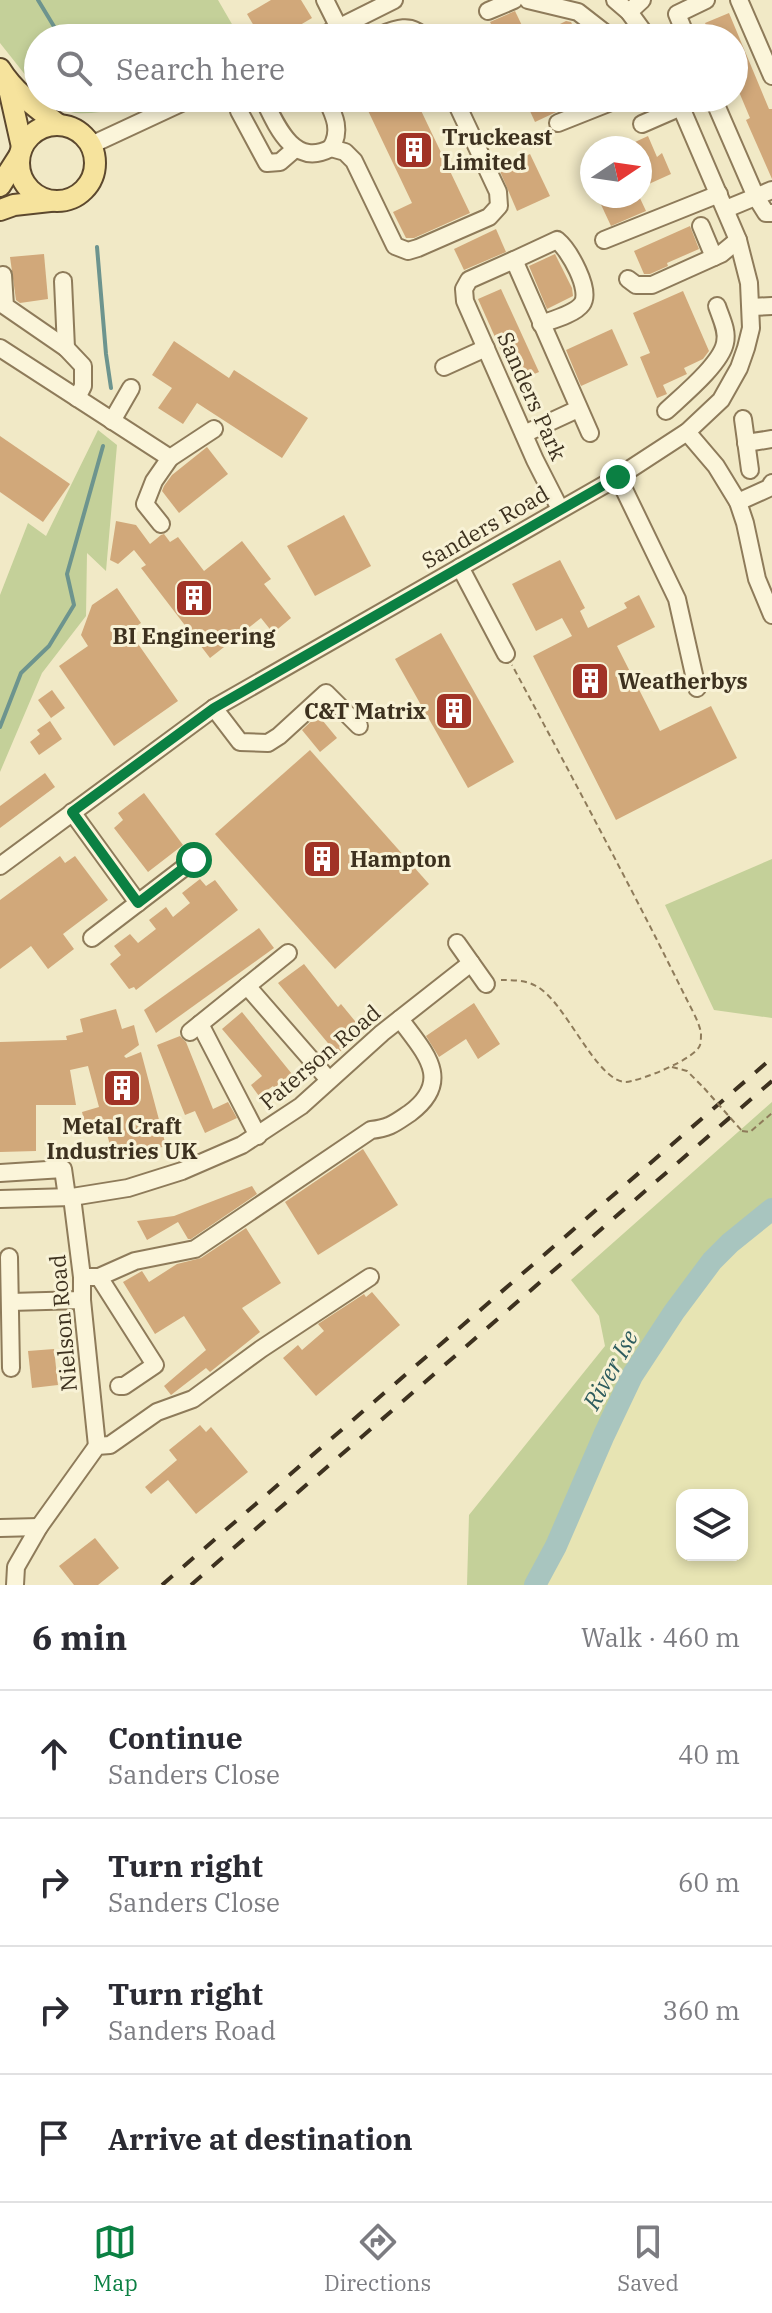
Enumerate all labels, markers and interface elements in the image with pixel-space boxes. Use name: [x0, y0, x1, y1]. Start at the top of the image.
search box: [24, 24, 748, 112]
icon: search: [52, 46, 96, 90]
text: Search here: [116, 49, 285, 88]
place label: Truckeast Limited: [442, 122, 552, 176]
building icon: Truckeast Limited: [393, 129, 435, 171]
north arrow: [580, 136, 652, 208]
street label: Sanders Park: [491, 327, 574, 465]
route end: [600, 459, 636, 495]
street label: Sanders Road: [416, 478, 554, 575]
building icon: BI Engineering: [173, 577, 215, 619]
place label: BI Engineering: [112, 621, 276, 650]
building icon: Weatherbys: [569, 660, 611, 702]
place label: Weatherbys: [618, 666, 748, 695]
building icon: C&T Matrix: [433, 690, 475, 732]
place label: C&T Matrix: [304, 696, 426, 725]
building icon: Hampton: [301, 838, 343, 880]
route start: [176, 842, 212, 878]
place label: Hampton: [350, 844, 451, 873]
street label: Paterson Road: [253, 998, 386, 1116]
building icon: Metal Craft Industries UK: [101, 1067, 143, 1109]
place label: Metal Craft Industries UK: [46, 1111, 198, 1165]
street label: Nielson Road: [42, 1253, 83, 1393]
water label: River Ise: [575, 1324, 645, 1416]
map controls: [676, 1489, 748, 1561]
button: layers: [676, 1489, 748, 1561]
text: 6 min: [32, 1615, 127, 1659]
text: Walk · 460 m: [581, 1620, 740, 1654]
text: Continue: [108, 1718, 243, 1757]
icon: ahead: [32, 1732, 76, 1776]
text: 40 m: [678, 1737, 740, 1771]
text: Sanders Close: [108, 1757, 280, 1791]
text: Turn right: [108, 1846, 263, 1885]
icon: right: [32, 1860, 76, 1904]
text: 60 m: [678, 1865, 740, 1899]
text: Sanders Close: [108, 1885, 280, 1919]
text: Turn right: [108, 1974, 263, 2013]
icon: right: [32, 1988, 76, 2032]
text: 360 m: [662, 1993, 740, 2027]
text: Sanders Road: [108, 2013, 276, 2047]
icon: arrive: [32, 2116, 76, 2160]
text: Arrive at destination: [108, 2119, 413, 2158]
tab: Map: [93, 2220, 138, 2297]
tab: Directions: [324, 2220, 431, 2297]
tab: Saved: [617, 2220, 679, 2297]

